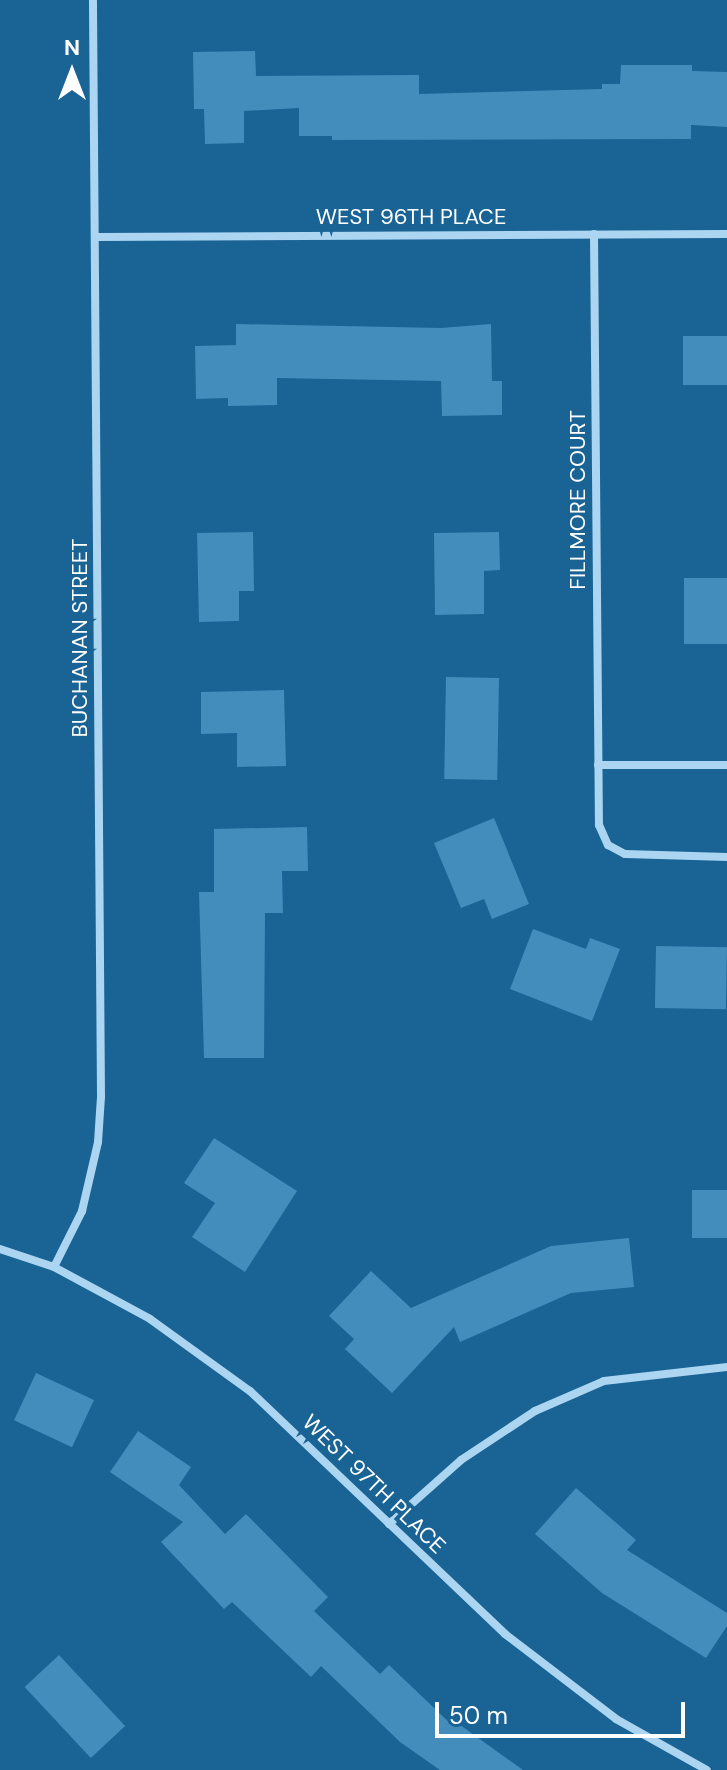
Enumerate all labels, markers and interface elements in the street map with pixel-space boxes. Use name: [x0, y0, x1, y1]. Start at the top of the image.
north arrow: [32, 32, 112, 112]
text: N: [64, 33, 80, 62]
street label: WEST 96TH PLACE: [316, 204, 506, 230]
street label: FILLMORE COURT: [565, 410, 591, 590]
street label: BUCHANAN STREET: [67, 539, 93, 737]
street label: WEST 97TH PLACE: [297, 1409, 451, 1559]
scale bar: [439, 1686, 689, 1736]
text: 50 m: [449, 1700, 508, 1731]

